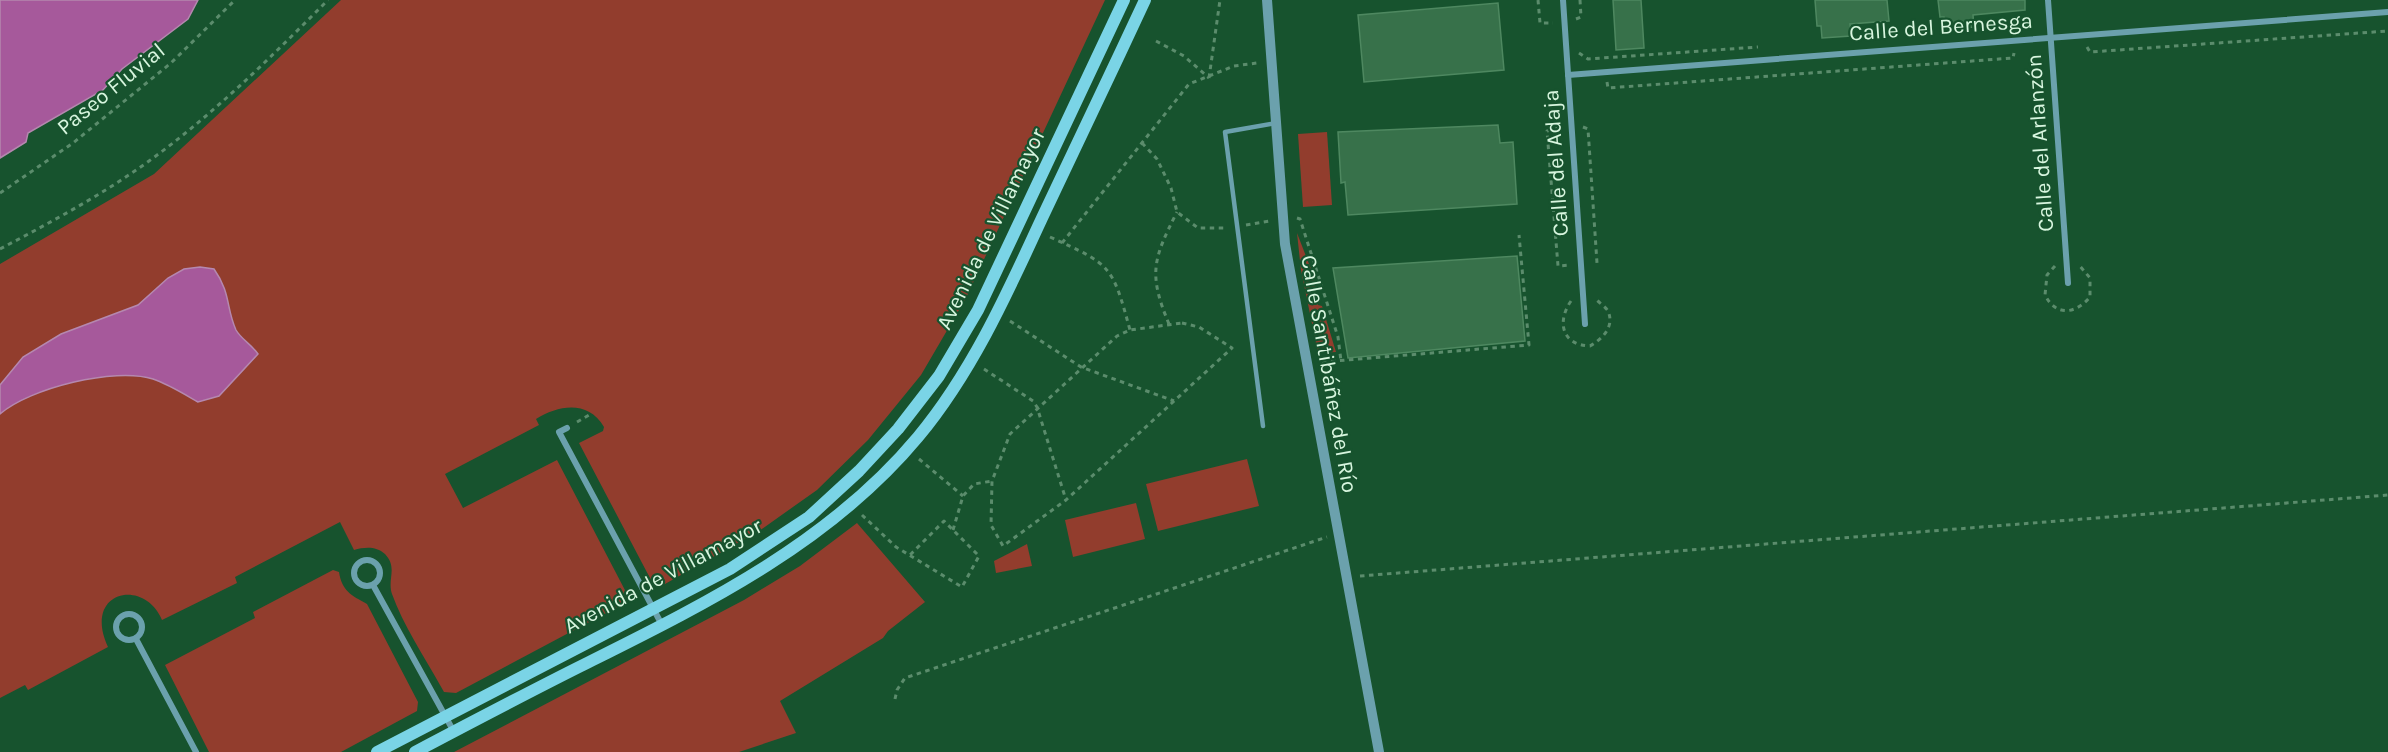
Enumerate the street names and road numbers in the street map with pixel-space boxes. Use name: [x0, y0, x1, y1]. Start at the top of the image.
street label: Calle del Bernesga: [1848, 8, 2034, 46]
street label: Paseo Fluvial: [52, 38, 170, 140]
street label: Calle del Arlanzón: [2021, 53, 2059, 233]
street label: Calle del Adaja: [1538, 89, 1574, 237]
street label: Avenida de Villamayor: [931, 124, 1051, 334]
street label: Calle Santibáñez del Río: [1295, 253, 1363, 495]
street label: Avenida de Villamayor: [560, 513, 767, 639]

